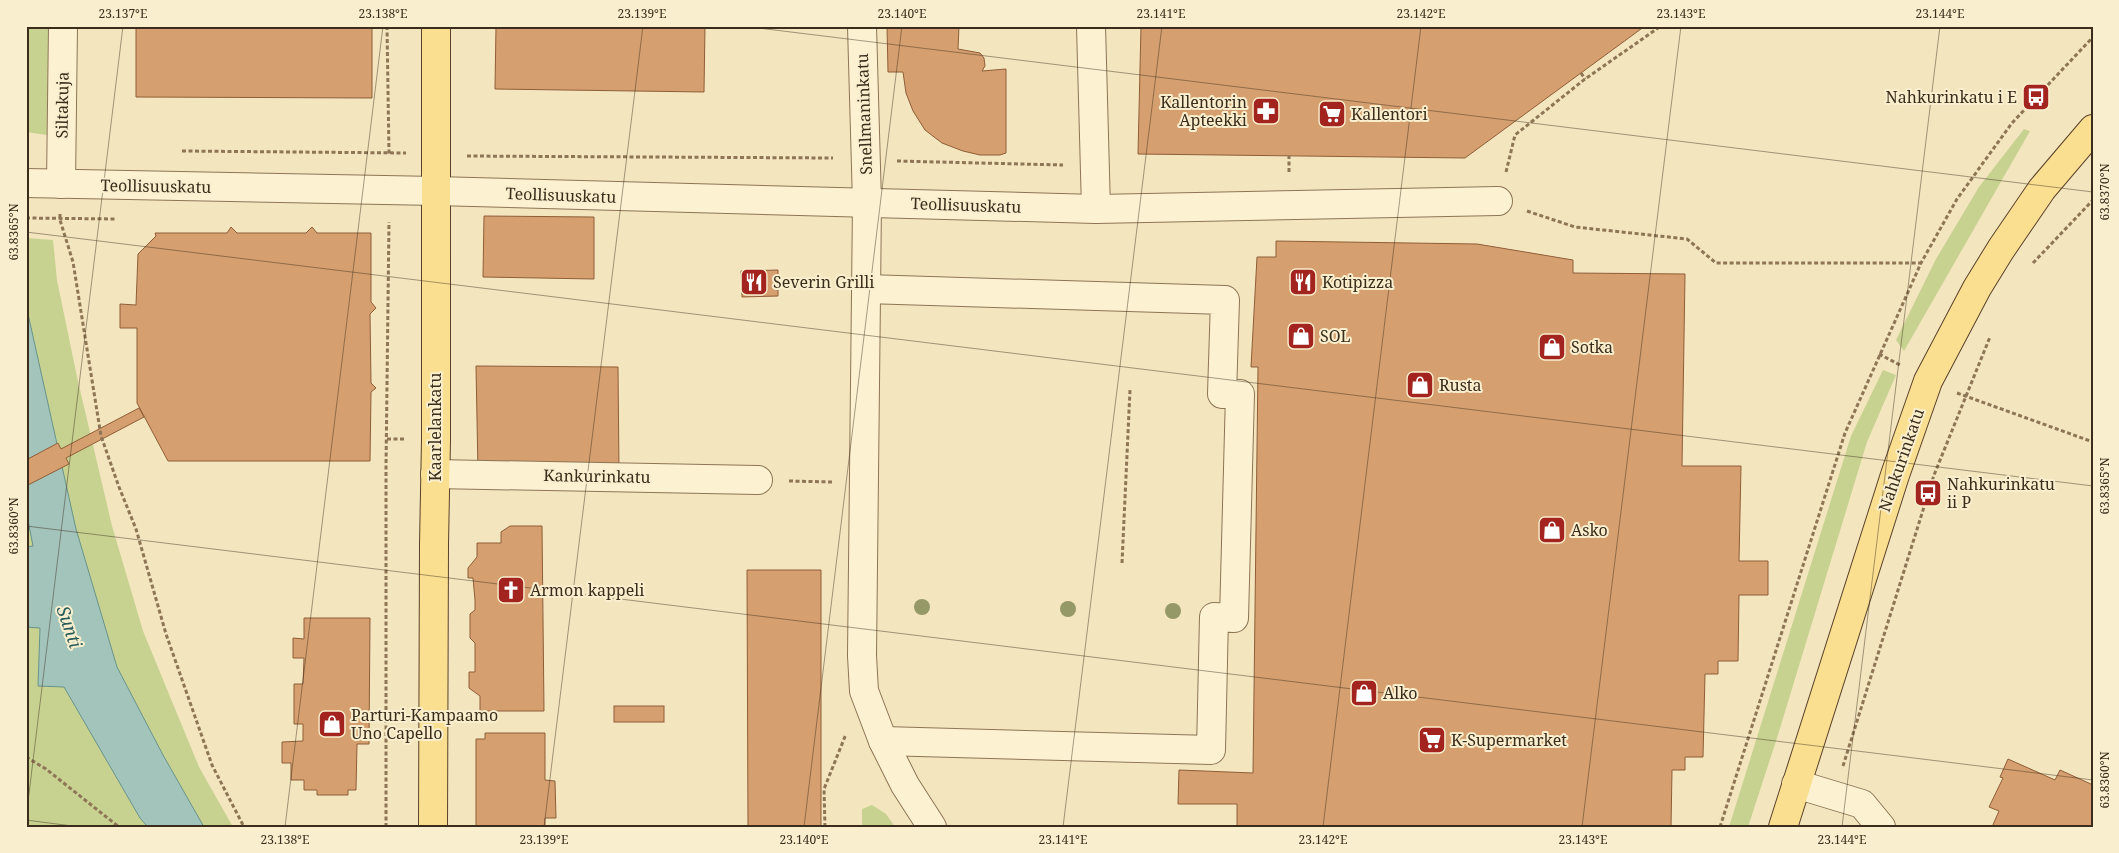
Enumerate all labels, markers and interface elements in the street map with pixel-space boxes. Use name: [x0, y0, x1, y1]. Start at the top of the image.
text: 23.137°E: [99, 5, 147, 22]
text: 23.138°E: [359, 5, 407, 22]
text: 23.139°E: [618, 5, 666, 22]
text: 23.140°E: [878, 5, 926, 22]
text: 23.141°E: [1137, 5, 1185, 22]
text: 23.142°E: [1397, 5, 1445, 22]
text: 23.143°E: [1657, 5, 1705, 22]
text: 23.144°E: [1916, 5, 1964, 22]
street label: Snellmaninkatu: [851, 53, 877, 175]
street label: Siltakuja: [50, 71, 74, 139]
bus stop icon: Nahkurinkatu i E: [2021, 82, 2051, 112]
place label: Nahkurinkatu i E: [1886, 86, 2017, 108]
place label: Kallentorin Apteekki: [1160, 91, 1247, 131]
pharmacy icon: Kallentorin Apteekki: [1251, 96, 1281, 126]
supermarket icon: Kallentori: [1317, 99, 1347, 129]
place label: Kallentori: [1351, 103, 1428, 125]
text: 63.8370°N: [2096, 163, 2113, 221]
street label: Teollisuuskatu: [100, 174, 212, 198]
street label: Teollisuuskatu: [505, 182, 617, 208]
street label: Teollisuuskatu: [910, 192, 1022, 218]
text: 63.8365°N: [5, 203, 22, 261]
restaurant icon: Severin Grilli: [739, 267, 769, 297]
restaurant icon: Kotipizza: [1288, 267, 1318, 297]
place label: Severin Grilli: [773, 271, 874, 293]
place label: Kotipizza: [1322, 271, 1393, 293]
shop icon: SOL: [1286, 321, 1316, 351]
place label: SOL: [1320, 325, 1351, 347]
shop icon: Sotka: [1537, 332, 1567, 362]
place label: Sotka: [1571, 336, 1613, 358]
shop icon: Rusta: [1405, 370, 1435, 400]
street label: Kaarlelankatu: [424, 373, 446, 481]
place label: Rusta: [1439, 374, 1482, 396]
street label: Nahkurinkatu: [1873, 405, 1929, 515]
text: 63.8365°N: [2096, 457, 2113, 515]
street label: Kankurinkatu: [543, 464, 651, 488]
place label: Nahkurinkatu ii P: [1947, 473, 2055, 513]
bus stop icon: Nahkurinkatu ii P: [1913, 478, 1943, 508]
text: 63.8360°N: [5, 497, 22, 555]
shop icon: Asko: [1537, 515, 1567, 545]
place label: Asko: [1571, 519, 1608, 541]
church icon: Armon kappeli: [496, 575, 526, 605]
place label: Armon kappeli: [530, 579, 644, 601]
water label: Sunti: [52, 602, 89, 652]
shop icon: Alko: [1349, 678, 1379, 708]
place label: Alko: [1383, 682, 1418, 704]
place label: Parturi-Kampaamo Uno Capello: [351, 704, 498, 744]
shop icon: Parturi-Kampaamo Uno Capello: [317, 709, 347, 739]
supermarket icon: K-Supermarket: [1417, 725, 1447, 755]
place label: K-Supermarket: [1451, 729, 1567, 751]
text: 63.8360°N: [2096, 751, 2113, 809]
text: 23.138°E: [261, 831, 309, 848]
text: 23.139°E: [520, 831, 568, 848]
text: 23.140°E: [780, 831, 828, 848]
text: 23.141°E: [1039, 831, 1087, 848]
text: 23.142°E: [1299, 831, 1347, 848]
text: 23.143°E: [1559, 831, 1607, 848]
text: 23.144°E: [1818, 831, 1866, 848]

